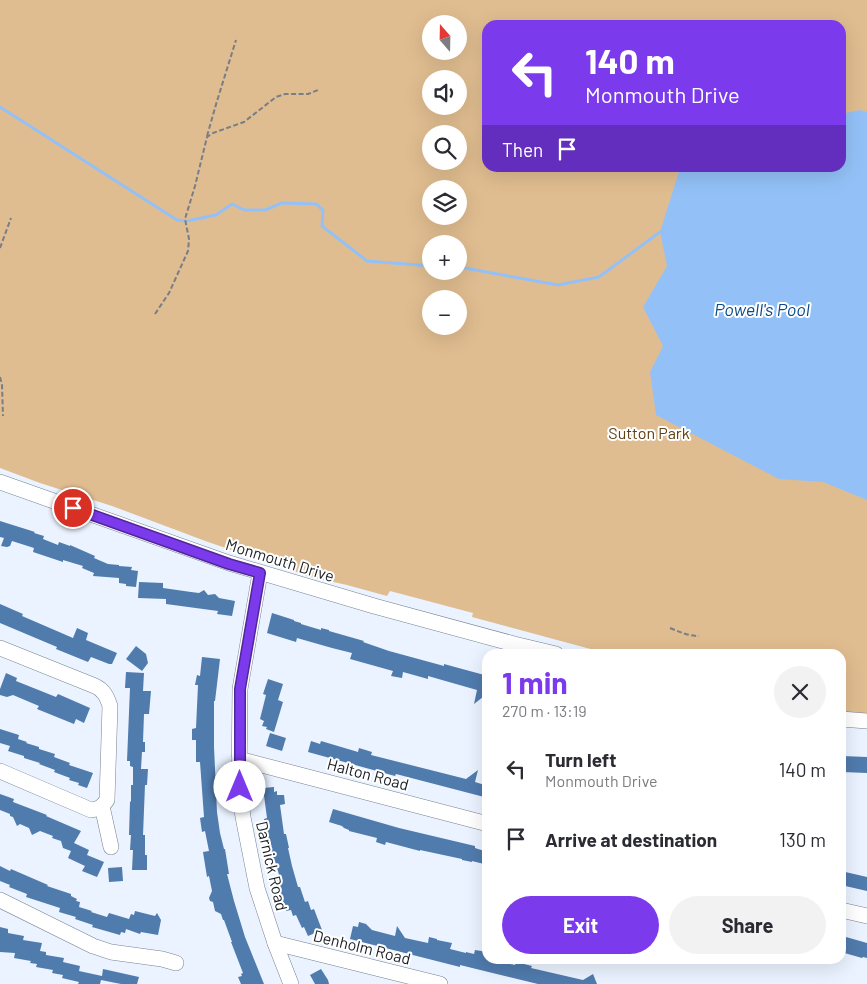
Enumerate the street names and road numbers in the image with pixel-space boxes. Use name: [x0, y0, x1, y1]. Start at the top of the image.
street label: Monmouth Drive: [224, 534, 337, 585]
street label: Halton Road: [325, 753, 411, 794]
street label: Darnick Road: [253, 819, 292, 913]
street label: Denholm Road: [311, 925, 413, 968]

